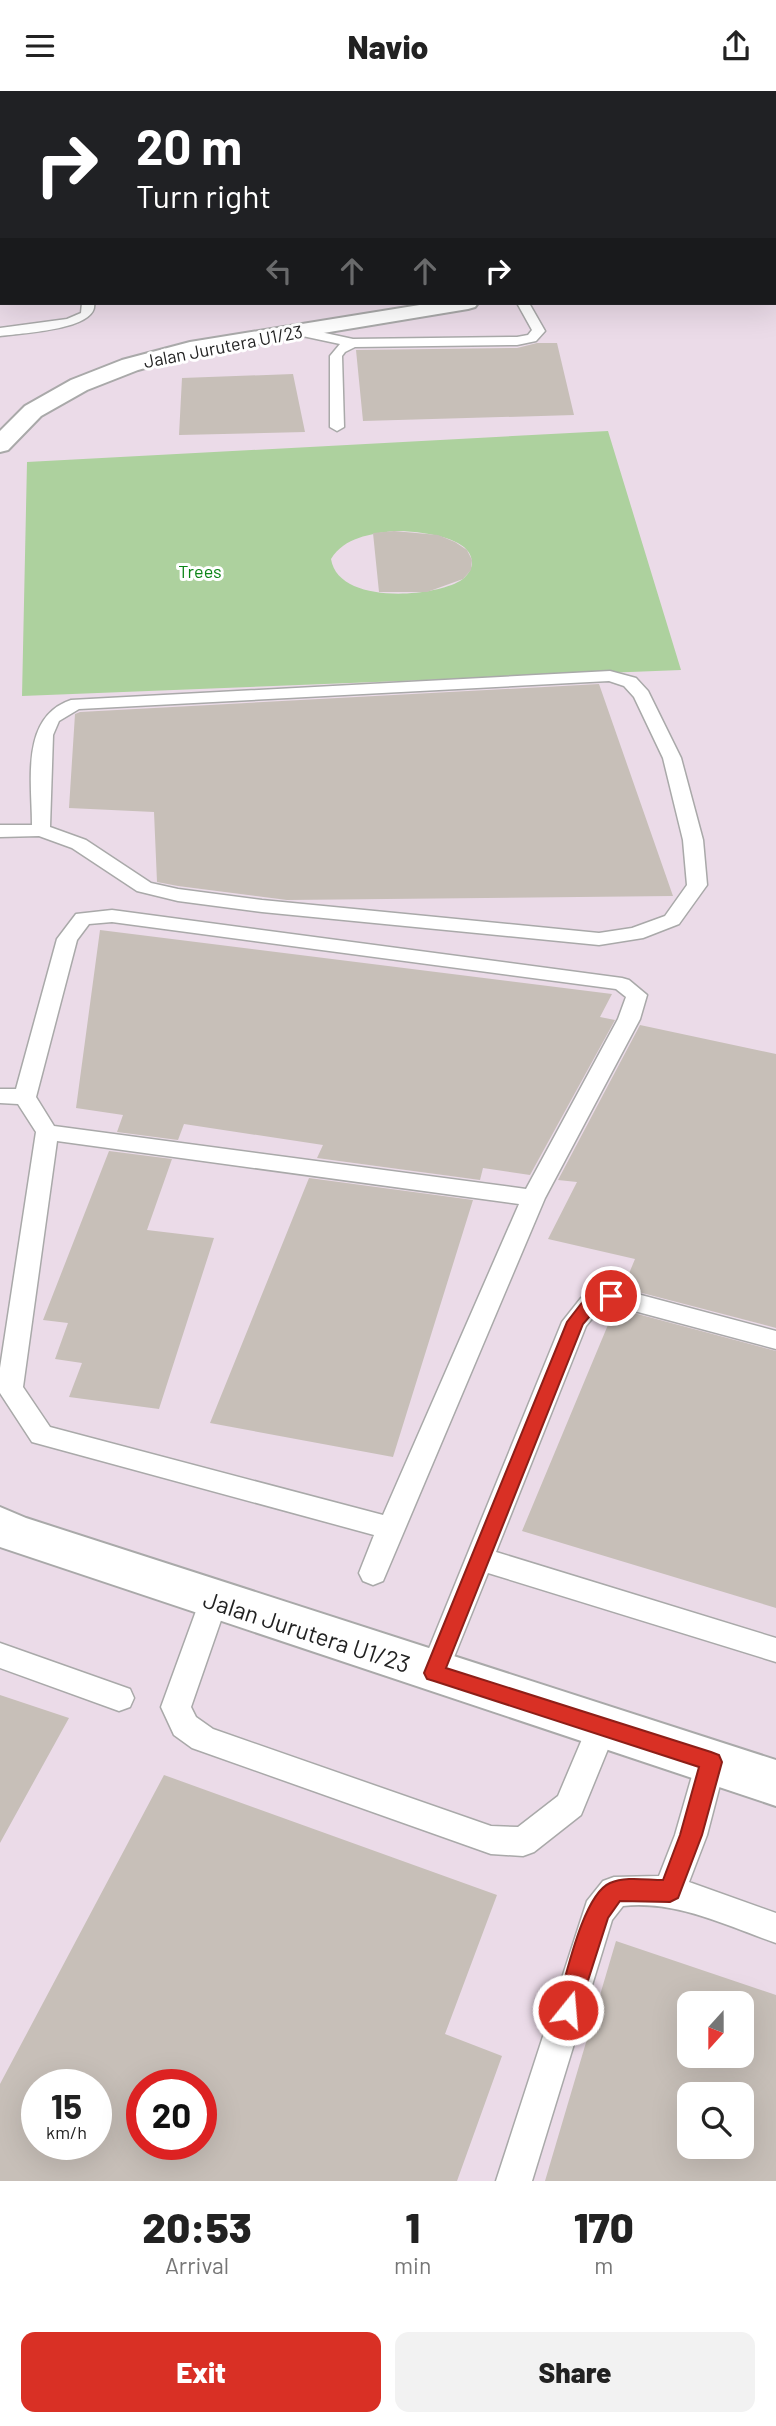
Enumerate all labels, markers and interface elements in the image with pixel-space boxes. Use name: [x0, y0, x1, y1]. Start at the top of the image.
icon: menu: [21, 27, 59, 65]
text: Navio: [348, 27, 428, 65]
icon: share: [717, 27, 755, 65]
text: 20 m: [136, 116, 242, 175]
icon: right: [21, 119, 112, 210]
text: Turn right: [136, 176, 271, 214]
icon: left: [260, 252, 298, 290]
icon: ahead: [333, 252, 371, 290]
icon: ahead: [406, 252, 444, 290]
icon: right: [479, 252, 517, 290]
street label: Jalan Jurutera U1/23: [142, 320, 304, 372]
park label: Trees: [178, 560, 222, 582]
pin: [581, 1266, 641, 1326]
icon: arrive: [592, 1277, 630, 1315]
street label: Jalan Jurutera U1/23: [200, 1584, 414, 1678]
position arrow: [531, 1973, 605, 2047]
north arrow: [677, 1991, 754, 2069]
map controls: [677, 1991, 754, 2159]
speed limit sign: 20: [126, 2069, 217, 2160]
button: search: [677, 2082, 754, 2159]
text: 15: [51, 2084, 82, 2126]
text: km/h: [46, 2121, 87, 2143]
text: 20:53: [142, 2201, 252, 2251]
text: 1: [405, 2201, 420, 2251]
text: 170: [574, 2201, 634, 2251]
text: Arrival: [165, 2251, 229, 2279]
text: min: [394, 2251, 431, 2279]
text: m: [594, 2251, 613, 2279]
button: Exit: [21, 2332, 381, 2412]
button: Share: [395, 2332, 755, 2412]

